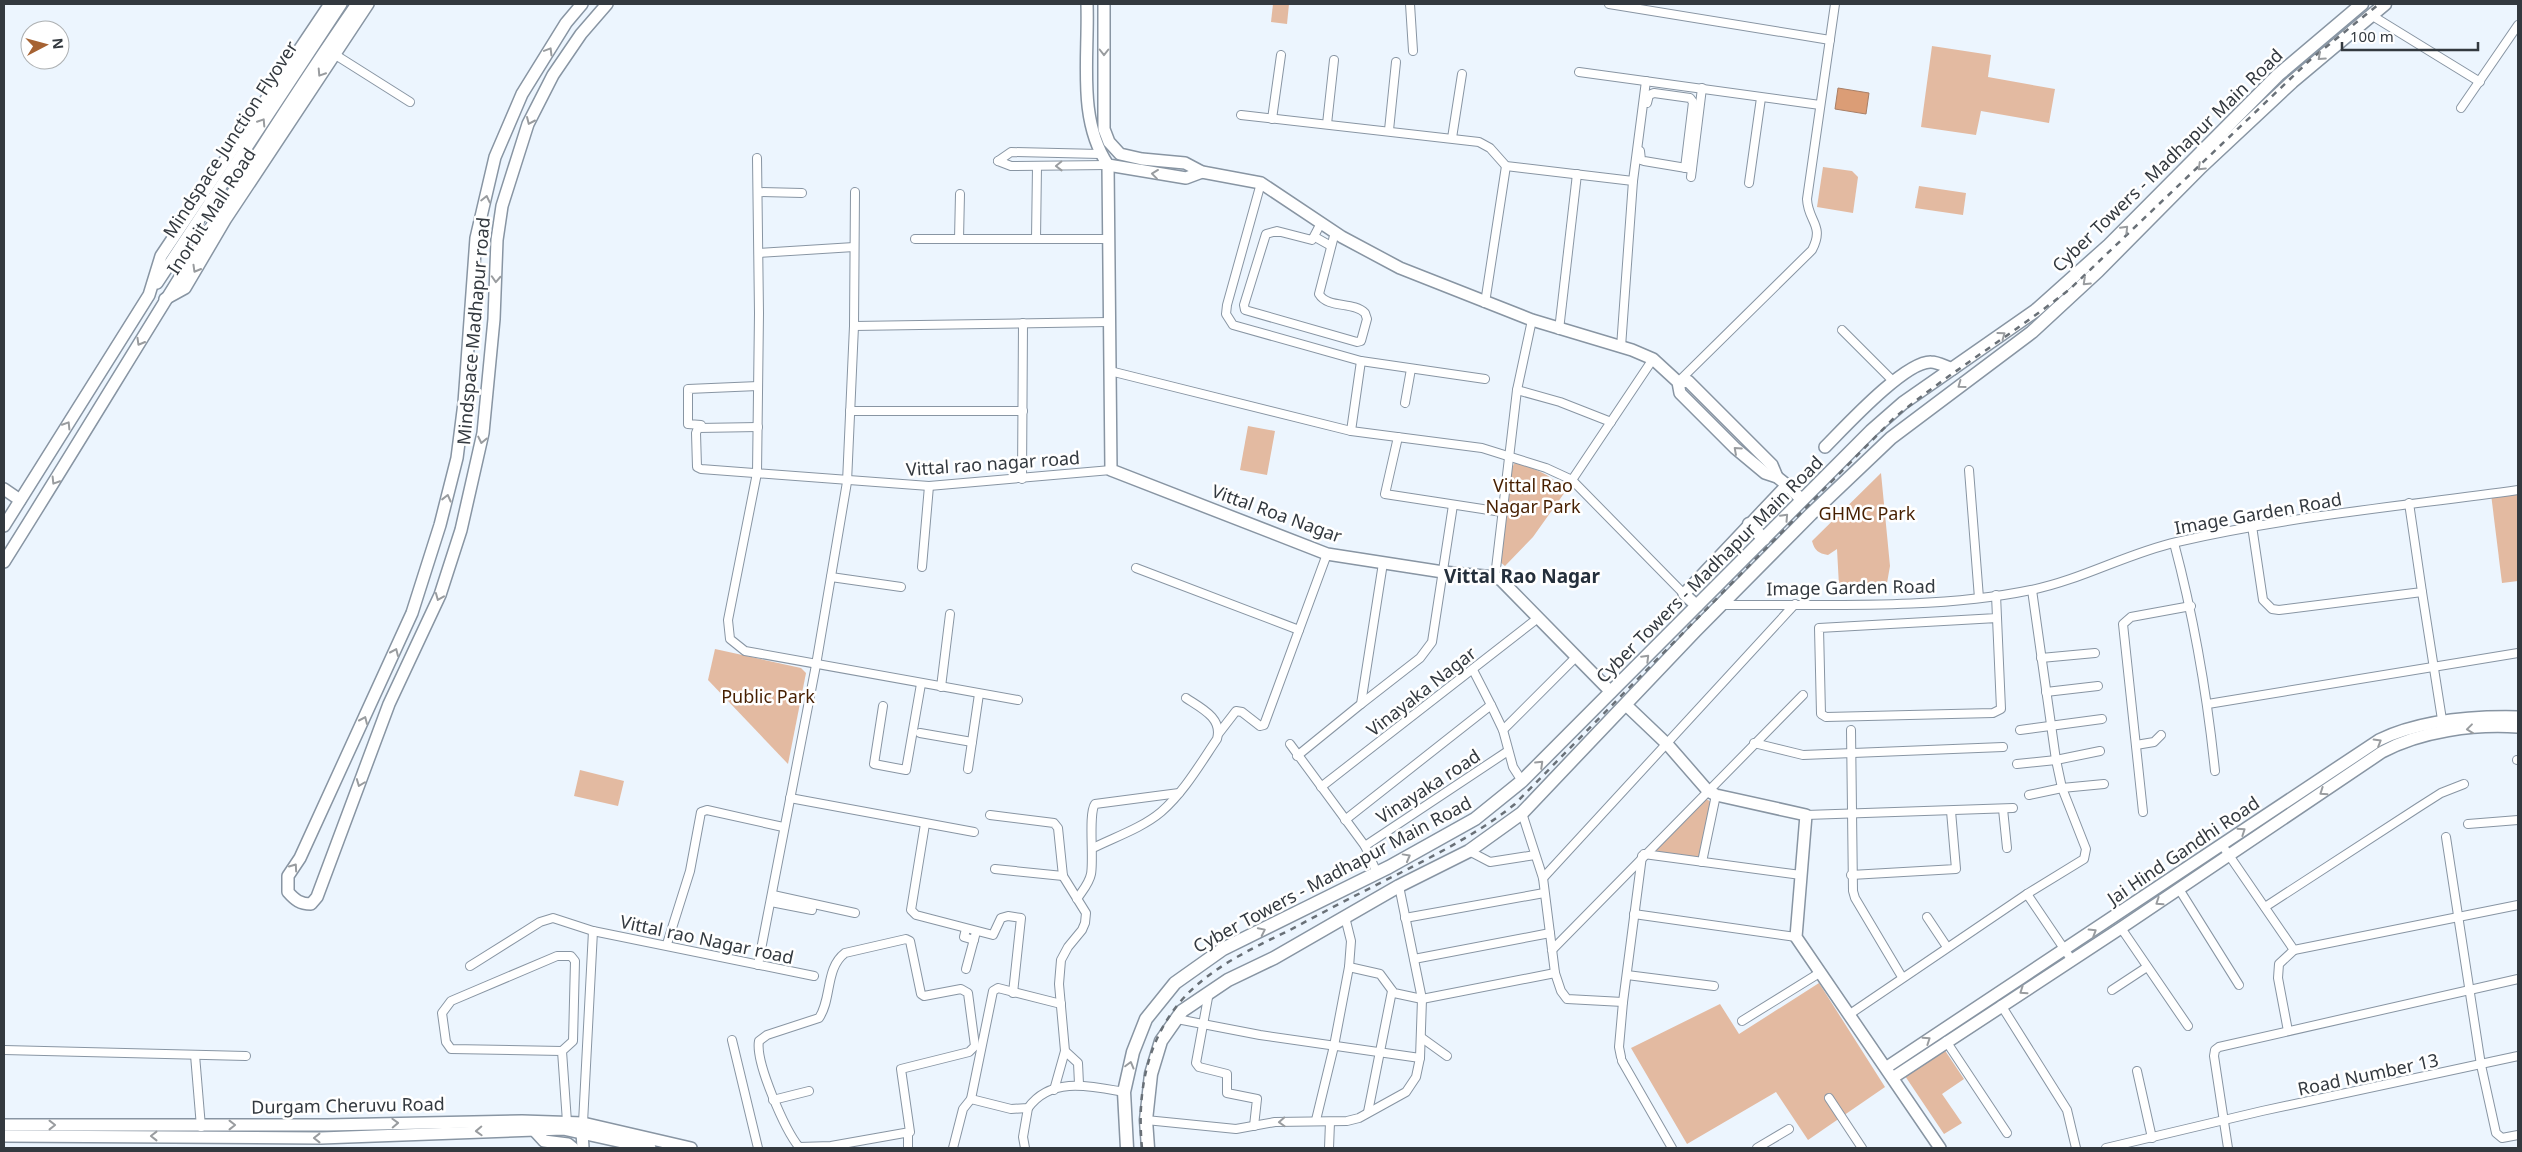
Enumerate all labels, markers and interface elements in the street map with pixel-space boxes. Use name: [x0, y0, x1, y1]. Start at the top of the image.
north arrow: [20, 20, 70, 70]
scale bar: [2342, 20, 2478, 52]
text: 100 m: [2350, 26, 2394, 46]
street label: Mindspace Junction Flyover: [157, 35, 303, 242]
text: N: [48, 37, 68, 50]
street label: Cyber Towers - Madhapur Main Road: [2047, 43, 2287, 277]
one-way arrow: [542, 47, 552, 56]
one-way arrow: [1099, 49, 1109, 57]
one-way arrow: [2317, 51, 2326, 60]
one-way arrow: [318, 68, 328, 77]
one-way arrow: [526, 116, 536, 125]
one-way arrow: [256, 118, 265, 128]
street label: Inorbit Mall Road: [161, 143, 261, 279]
one-way arrow: [1055, 161, 1062, 171]
one-way arrow: [2198, 161, 2207, 170]
one-way arrow: [1151, 169, 1159, 180]
one-way arrow: [480, 194, 491, 203]
street label: Mindspace Madhapur road: [451, 216, 495, 446]
one-way arrow: [2119, 225, 2128, 234]
one-way arrow: [192, 264, 202, 273]
one-way arrow: [490, 275, 501, 283]
one-way arrow: [2083, 276, 2092, 285]
one-way arrow: [1996, 332, 2006, 341]
one-way arrow: [136, 336, 146, 345]
one-way arrow: [1957, 379, 1967, 388]
one-way arrow: [61, 422, 70, 431]
one-way arrow: [477, 436, 487, 445]
street label: Vittal rao nagar road: [905, 445, 1081, 481]
one-way arrow: [1733, 446, 1742, 455]
street label: Cyber Towers - Madhapur Main Road: [1590, 450, 1828, 688]
park label: Vittal Rao Nagar Park: [1485, 473, 1581, 518]
one-way arrow: [52, 475, 61, 484]
street label: Vittal Roa Nagar: [1208, 478, 1346, 548]
street label: Image Garden Road: [2172, 486, 2344, 540]
one-way arrow: [441, 494, 452, 503]
park label: GHMC Park: [1819, 501, 1916, 525]
one-way arrow: [1779, 514, 1788, 523]
district label: Vittal Rao Nagar: [1444, 563, 1600, 589]
street label: Image Garden Road: [1766, 574, 1936, 600]
one-way arrow: [434, 592, 445, 601]
street label: Vinayaka Nagar: [1361, 640, 1481, 741]
one-way arrow: [388, 648, 399, 657]
one-way arrow: [1640, 655, 1649, 664]
park label: Public Park: [721, 684, 815, 708]
one-way arrow: [358, 716, 369, 725]
one-way arrow: [2465, 723, 2473, 734]
one-way arrow: [2372, 738, 2381, 748]
street label: Vinayaka road: [1371, 743, 1485, 829]
one-way arrow: [1534, 761, 1543, 770]
one-way arrow: [356, 778, 366, 786]
one-way arrow: [2319, 786, 2329, 795]
street label: Cyber Towers - Madhapur Main Road: [1189, 790, 1475, 958]
street label: Jai Hind Gandhi Road: [2101, 790, 2264, 911]
one-way arrow: [2237, 828, 2246, 838]
one-way arrow: [1402, 853, 1411, 863]
one-way arrow: [288, 863, 297, 873]
one-way arrow: [2156, 896, 2165, 905]
street label: Vittal rao Nagar road: [618, 909, 796, 969]
one-way arrow: [1257, 927, 1266, 937]
one-way arrow: [2087, 928, 2096, 938]
one-way arrow: [2019, 984, 2028, 994]
one-way arrow: [1922, 1037, 1931, 1046]
street label: Road Number 13: [2295, 1047, 2441, 1101]
one-way arrow: [1124, 1062, 1134, 1070]
street label: Durgam Cheruvu Road: [251, 1091, 445, 1119]
one-way arrow: [391, 1117, 399, 1128]
one-way arrow: [1277, 1117, 1285, 1128]
one-way arrow: [49, 1120, 57, 1130]
one-way arrow: [229, 1120, 237, 1130]
one-way arrow: [475, 1125, 483, 1136]
one-way arrow: [150, 1131, 158, 1141]
one-way arrow: [313, 1132, 321, 1143]

